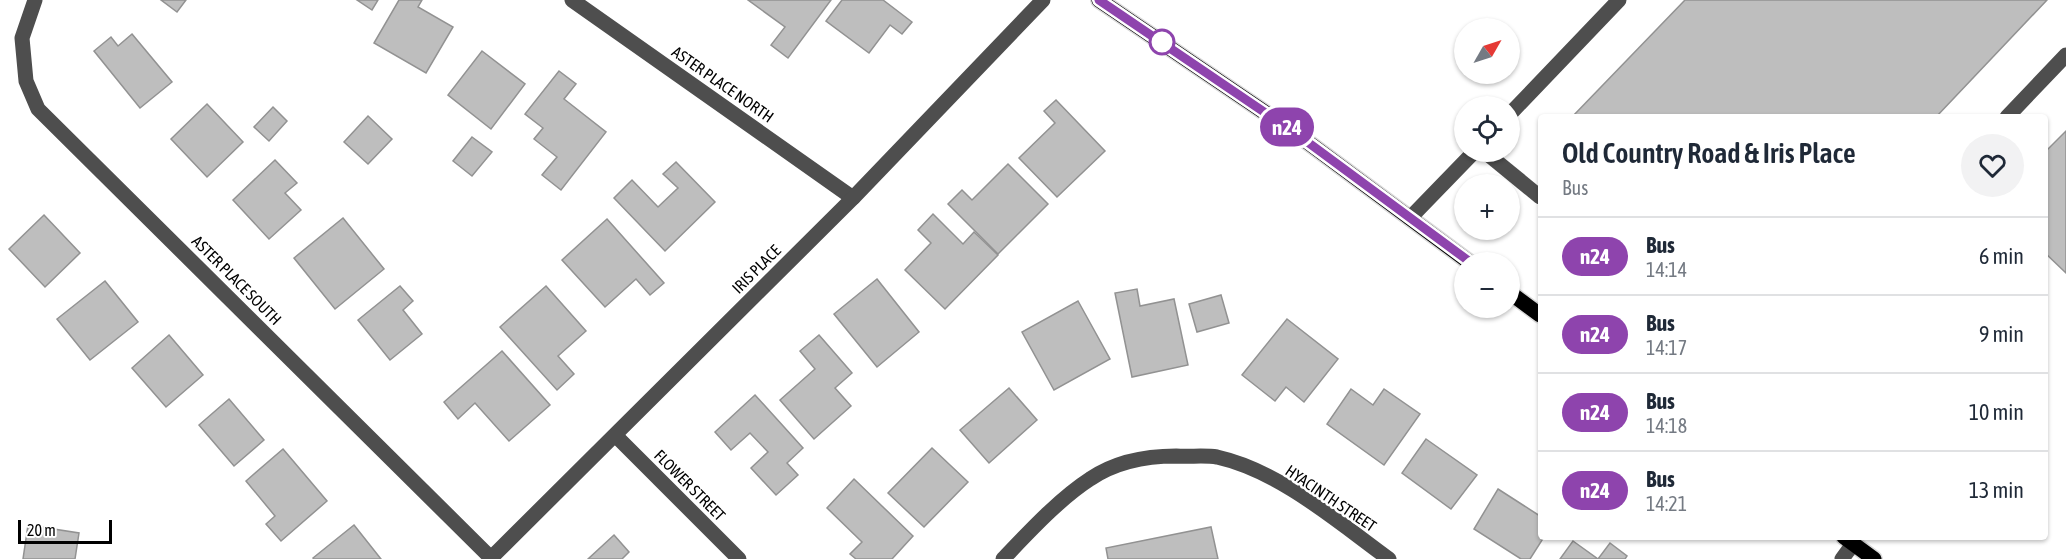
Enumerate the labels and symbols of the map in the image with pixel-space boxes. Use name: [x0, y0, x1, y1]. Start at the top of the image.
north arrow: [1454, 18, 1520, 84]
unlabelled marker: [1149, 29, 1175, 55]
street label: ASTER PLACE NORTH: [669, 42, 777, 126]
line badge: n24: [1252, 108, 1322, 146]
street label: ASTER PLACE SOUTH: [189, 232, 285, 328]
street label: IRIS PLACE: [728, 241, 784, 297]
street label: FLOWER STREET: [651, 446, 729, 524]
street label: HYACINTH STREET: [1282, 461, 1380, 535]
scale bar: [18, 517, 112, 544]

